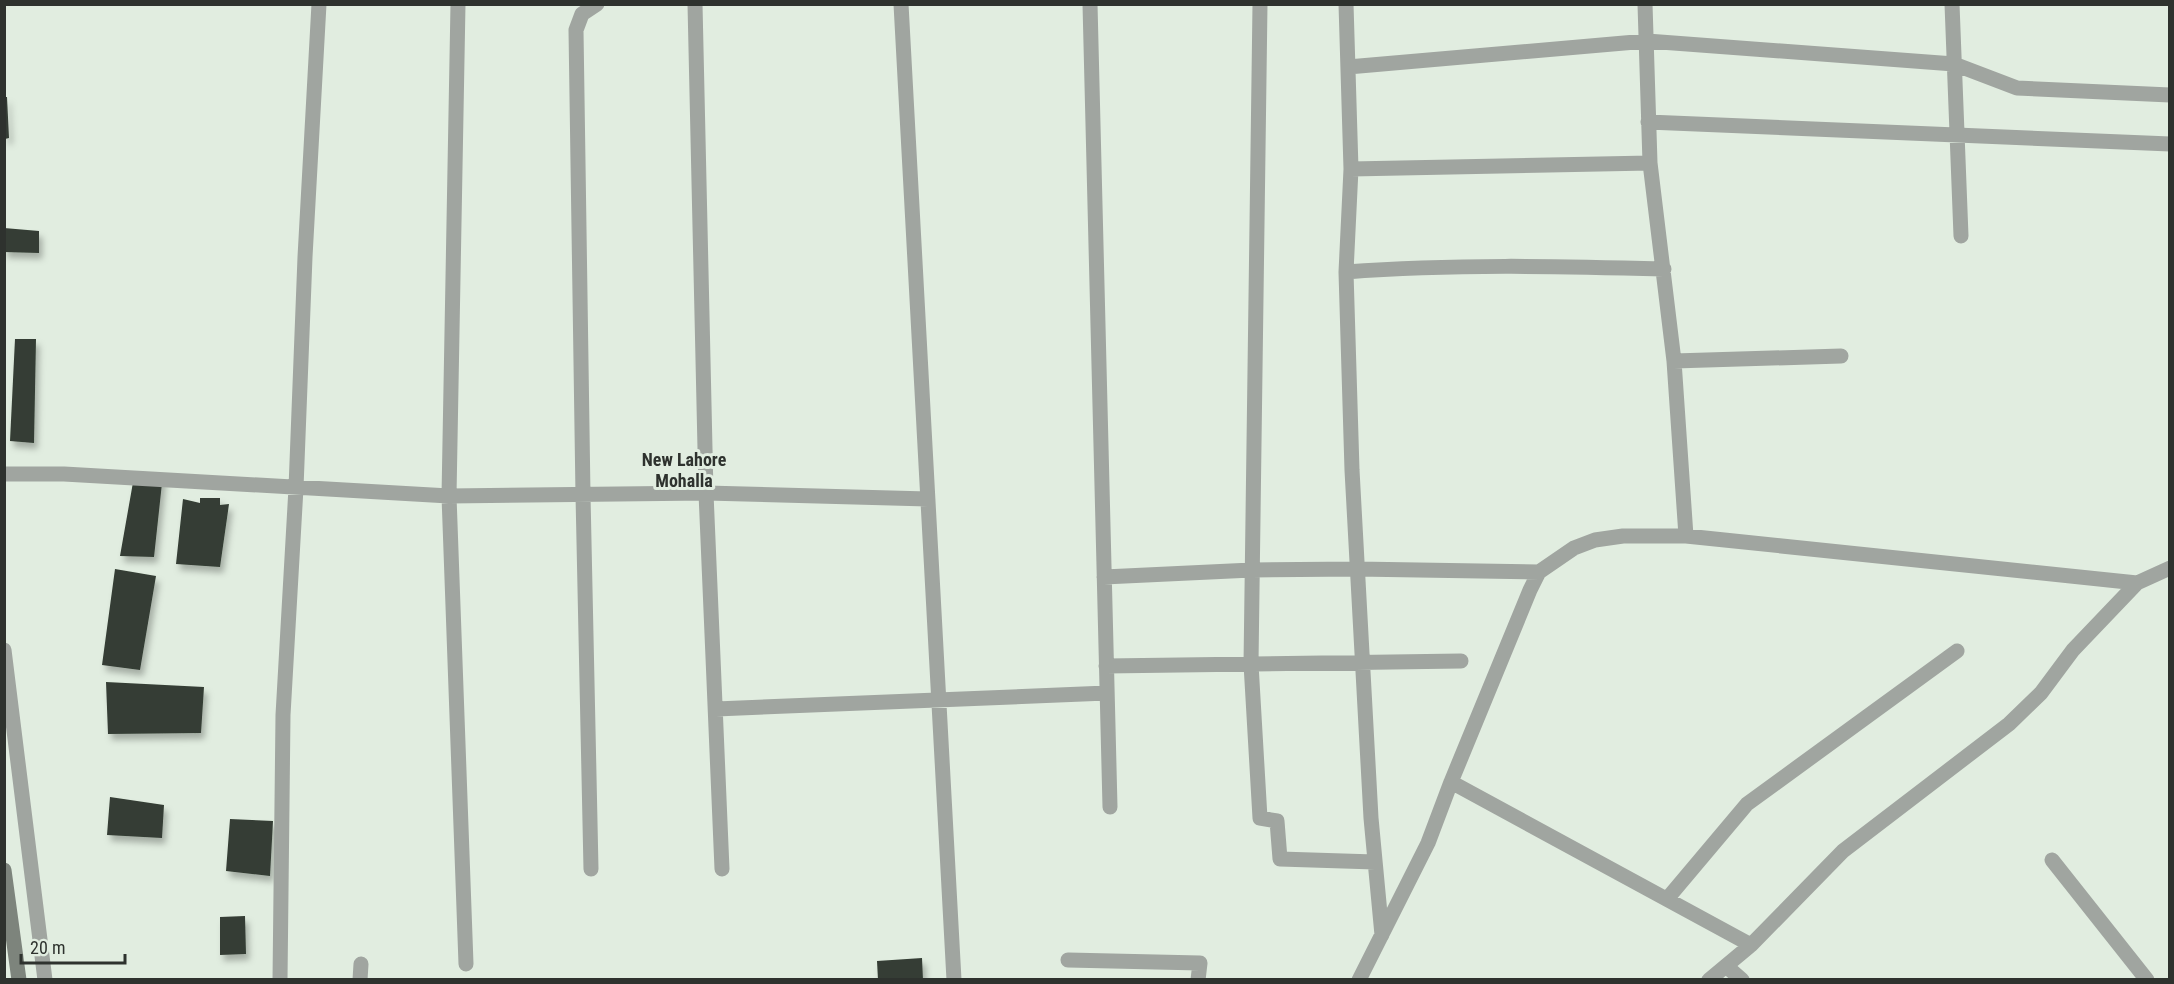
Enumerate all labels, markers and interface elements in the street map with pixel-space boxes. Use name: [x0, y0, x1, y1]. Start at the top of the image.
district label: New Lahore Mohalla: [642, 449, 727, 491]
scale bar: [21, 927, 124, 965]
text: 20 m: [30, 937, 65, 958]

